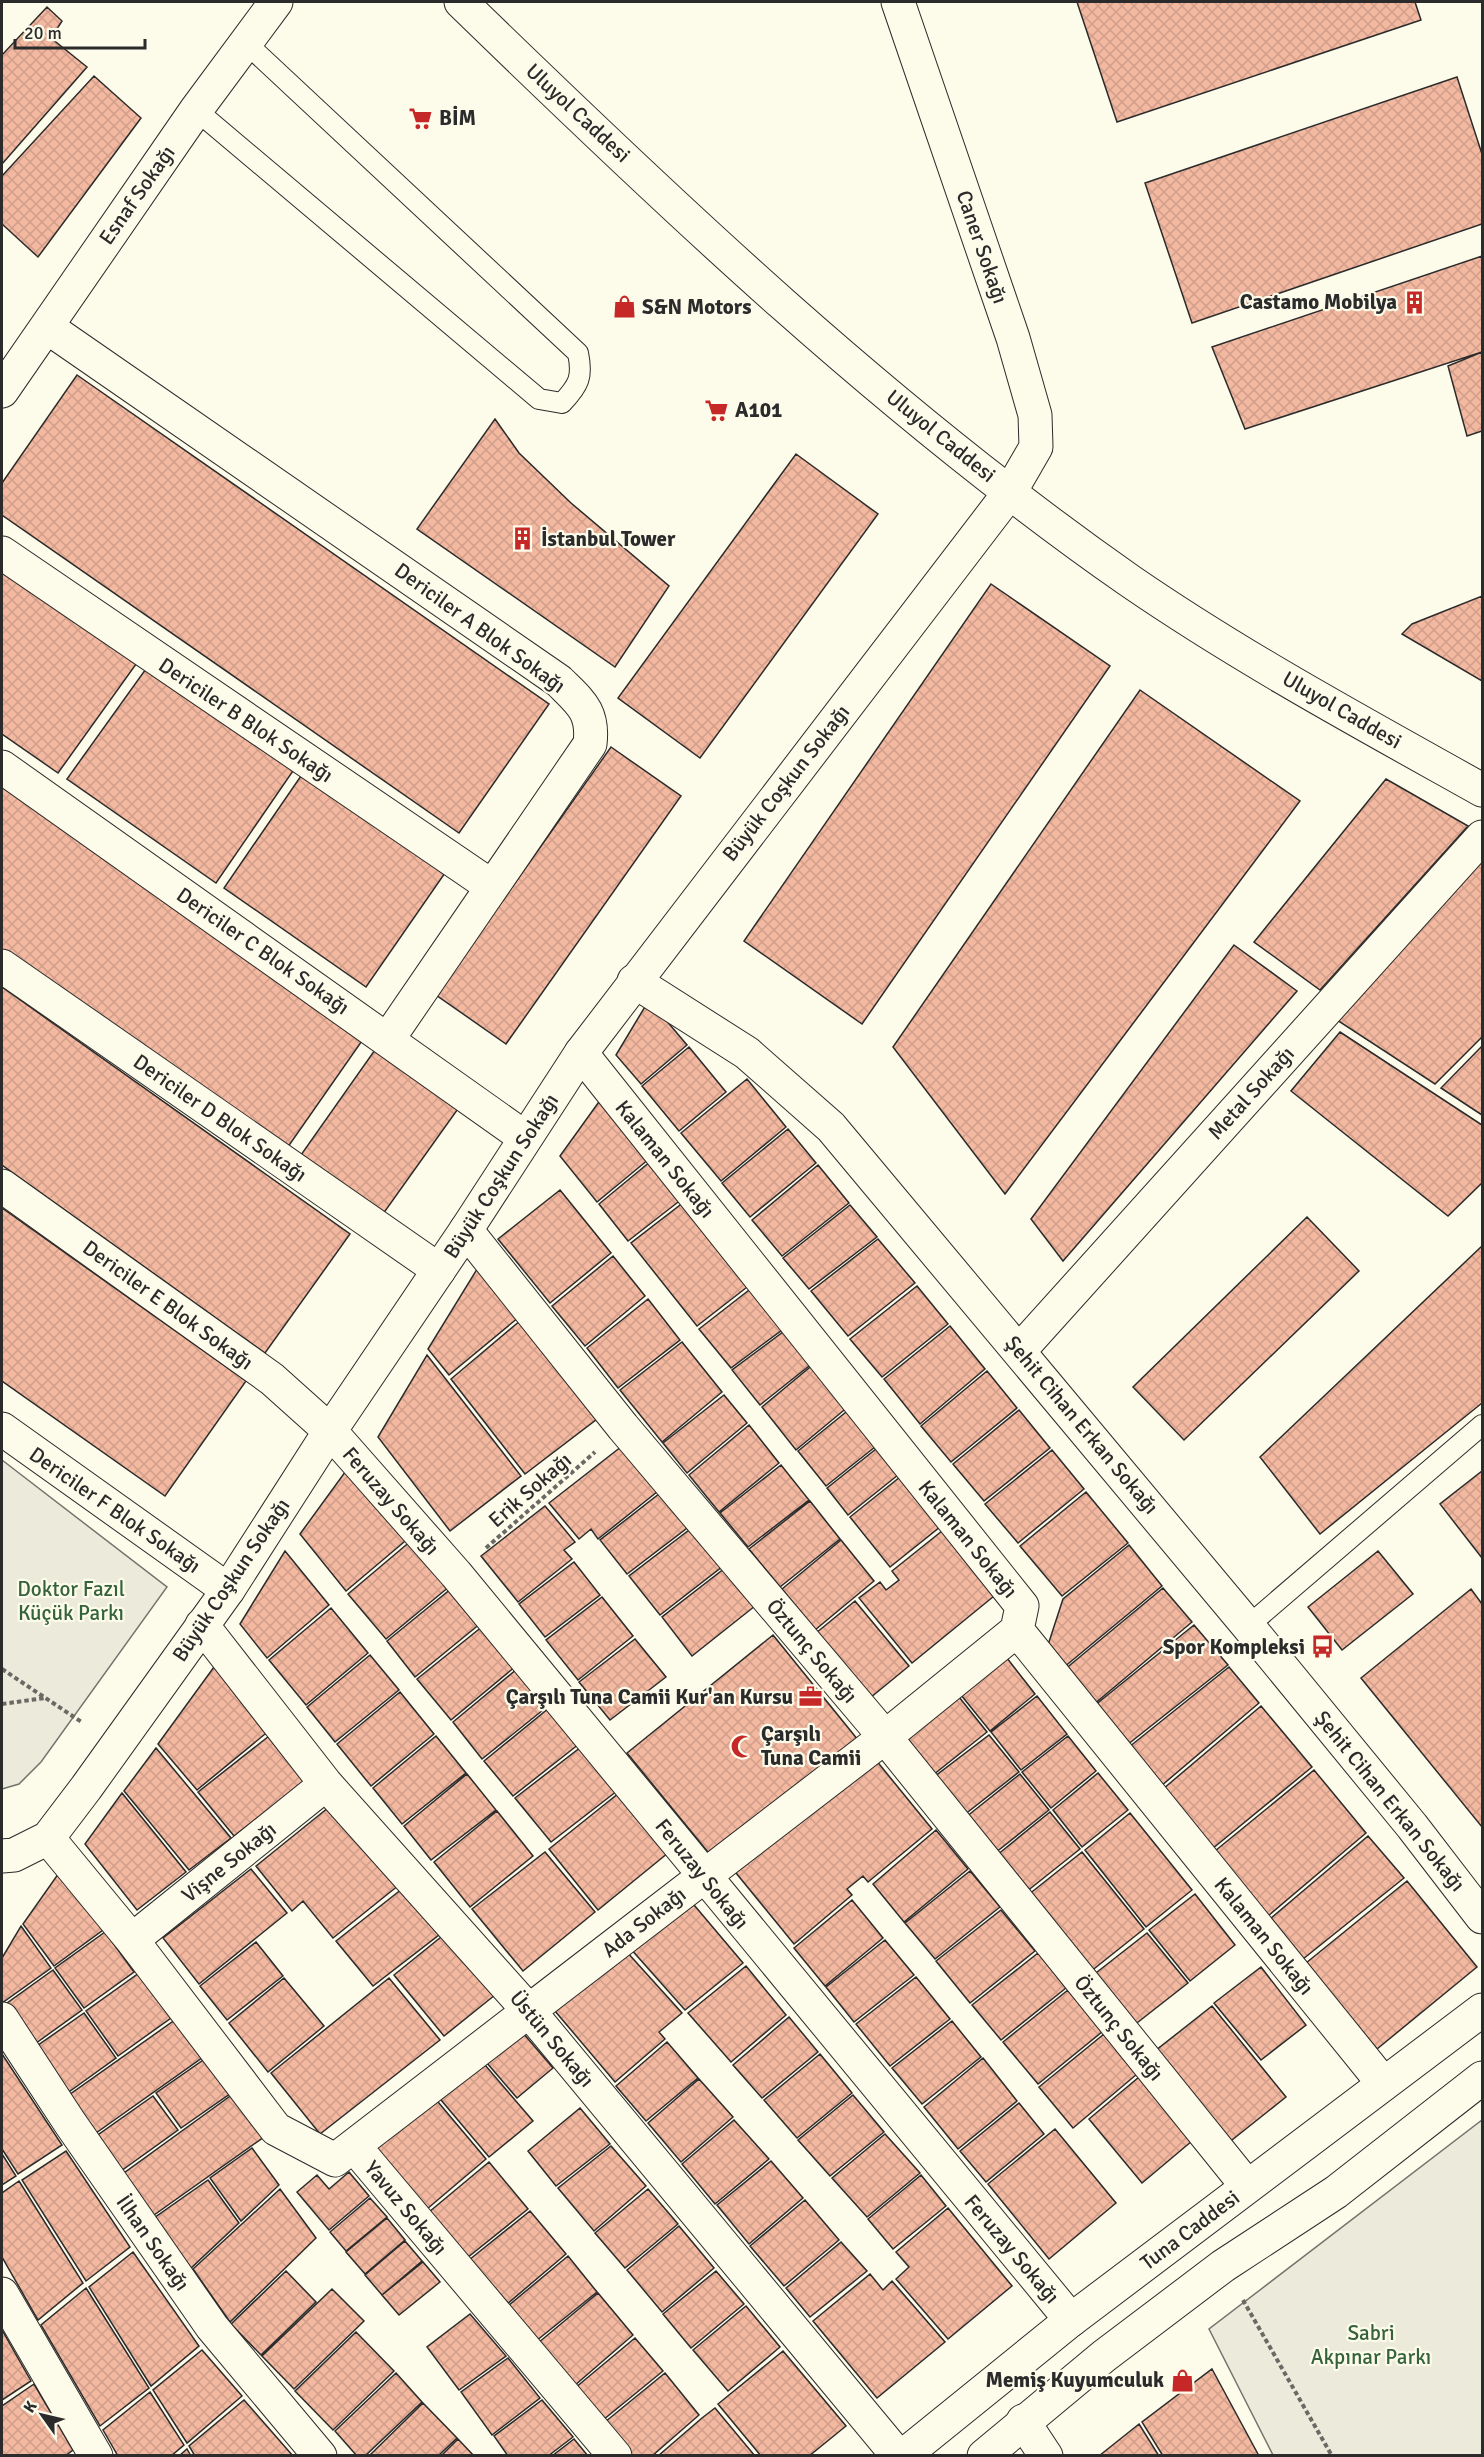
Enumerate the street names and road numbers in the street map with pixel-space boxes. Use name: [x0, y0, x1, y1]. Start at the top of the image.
street label: Uluyol Caddesi: [520, 58, 636, 168]
street label: Esnaf Sokağı: [93, 140, 181, 250]
street label: Caner Sokağı: [951, 187, 1013, 307]
street label: Uluyol Caddesi: [881, 384, 1001, 488]
street label: Dericiler A Blok Sokağı: [389, 557, 571, 699]
street label: Dericiler B Blok Sokağı: [154, 652, 338, 788]
street label: Uluyol Caddesi: [1278, 665, 1406, 755]
street label: Büyük Coşkun Sokağı: [717, 700, 855, 866]
street label: Dericiler C Blok Sokağı: [172, 882, 354, 1020]
street label: Metal Sokağı: [1202, 1041, 1300, 1145]
street label: Dericiler D Blok Sokağı: [128, 1048, 312, 1188]
street label: Büyük Coşkun Sokağı: [438, 1089, 564, 1263]
street label: Kalaman Sokağı: [610, 1095, 720, 1223]
street label: Dericiler E Blok Sokağı: [78, 1234, 258, 1376]
street label: Şehit Cihan Erkan Sokağı: [1000, 1330, 1164, 1520]
street label: Dericiler F Blok Sokağı: [24, 1441, 206, 1579]
street label: Feruzay Sokağı: [337, 1442, 445, 1560]
street label: Erik Sokağı: [483, 1447, 577, 1533]
street label: Kalaman Sokağı: [913, 1475, 1023, 1603]
street label: Büyük Coşkun Sokağı: [167, 1493, 295, 1667]
street label: Öztunç Sokağı: [761, 1594, 863, 1708]
street label: Şehit Cihan Erkan Sokağı: [1309, 1705, 1471, 1897]
street label: Feruzay Sokağı: [650, 1813, 754, 1935]
street label: Vişne Sokağı: [177, 1816, 281, 1908]
street label: Kalaman Sokağı: [1209, 1872, 1319, 2000]
street label: Ada Sokağı: [597, 1881, 691, 1963]
street label: Öztunç Sokağı: [1069, 1970, 1169, 2086]
street label: Üstün Sokağı: [504, 1985, 600, 2093]
street label: Yavuz Sokağı: [359, 2155, 453, 2261]
street label: Tuna Caddesi: [1135, 2184, 1245, 2276]
street label: Feruzay Sokağı: [959, 2189, 1065, 2309]
street label: İlhan Sokağı: [111, 2190, 195, 2296]

